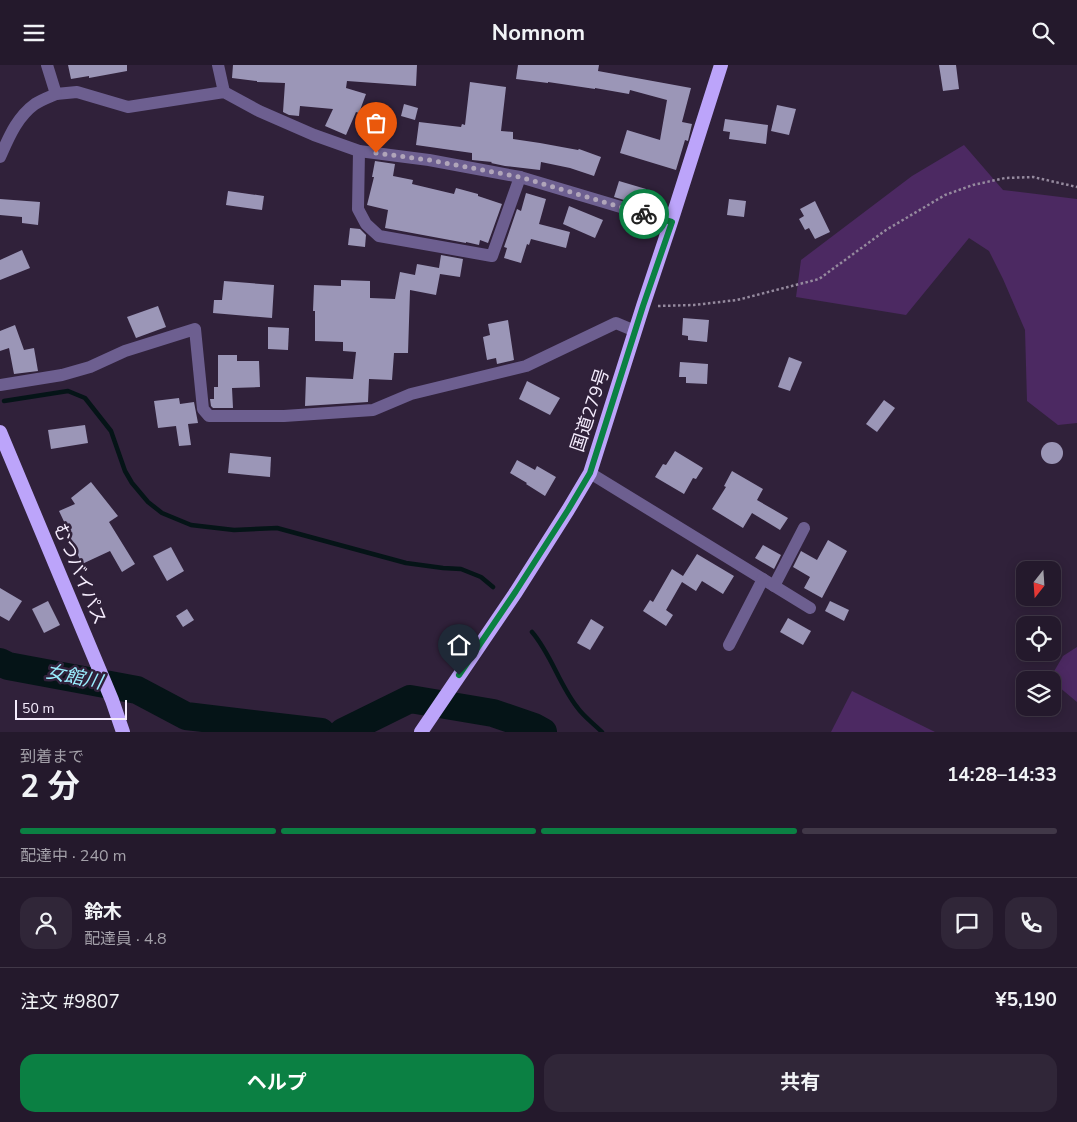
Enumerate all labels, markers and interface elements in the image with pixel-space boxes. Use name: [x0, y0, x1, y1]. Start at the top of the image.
text: Nomnom: [492, 18, 585, 48]
icon: menu: [20, 19, 48, 47]
icon: search: [1029, 19, 1057, 47]
pin: [355, 102, 397, 153]
icon: bag: [362, 109, 390, 137]
courier: [619, 189, 669, 239]
icon: bike: [630, 200, 658, 228]
street label: 国道279号: [565, 365, 615, 455]
street label: むつバイパス: [48, 520, 112, 628]
north arrow: [1016, 561, 1061, 606]
map controls: [1016, 561, 1061, 716]
button: locate: [1016, 616, 1061, 661]
pin: [438, 624, 480, 675]
icon: home: [445, 631, 473, 659]
water label: 女館川: [43, 658, 107, 696]
button: layers: [1016, 671, 1061, 716]
scale bar: [15, 697, 128, 720]
text: 50 m: [22, 699, 54, 718]
text: 到着まで: [20, 746, 84, 768]
text: 14:28–14:33: [947, 762, 1057, 788]
text: 2 分: [20, 765, 80, 808]
text: 配達中 · 240 m: [20, 845, 126, 867]
button: person: [20, 897, 72, 949]
button: chat: [941, 897, 993, 949]
button: phone: [1005, 897, 1057, 949]
text: 鈴木: [84, 899, 122, 925]
text: 配達員 · 4.8: [84, 928, 167, 950]
text: ¥5,190: [995, 987, 1057, 1013]
text: 注文 #9807: [20, 989, 120, 1015]
button: ヘルプ: [20, 1054, 534, 1112]
button: 共有: [544, 1054, 1057, 1112]

